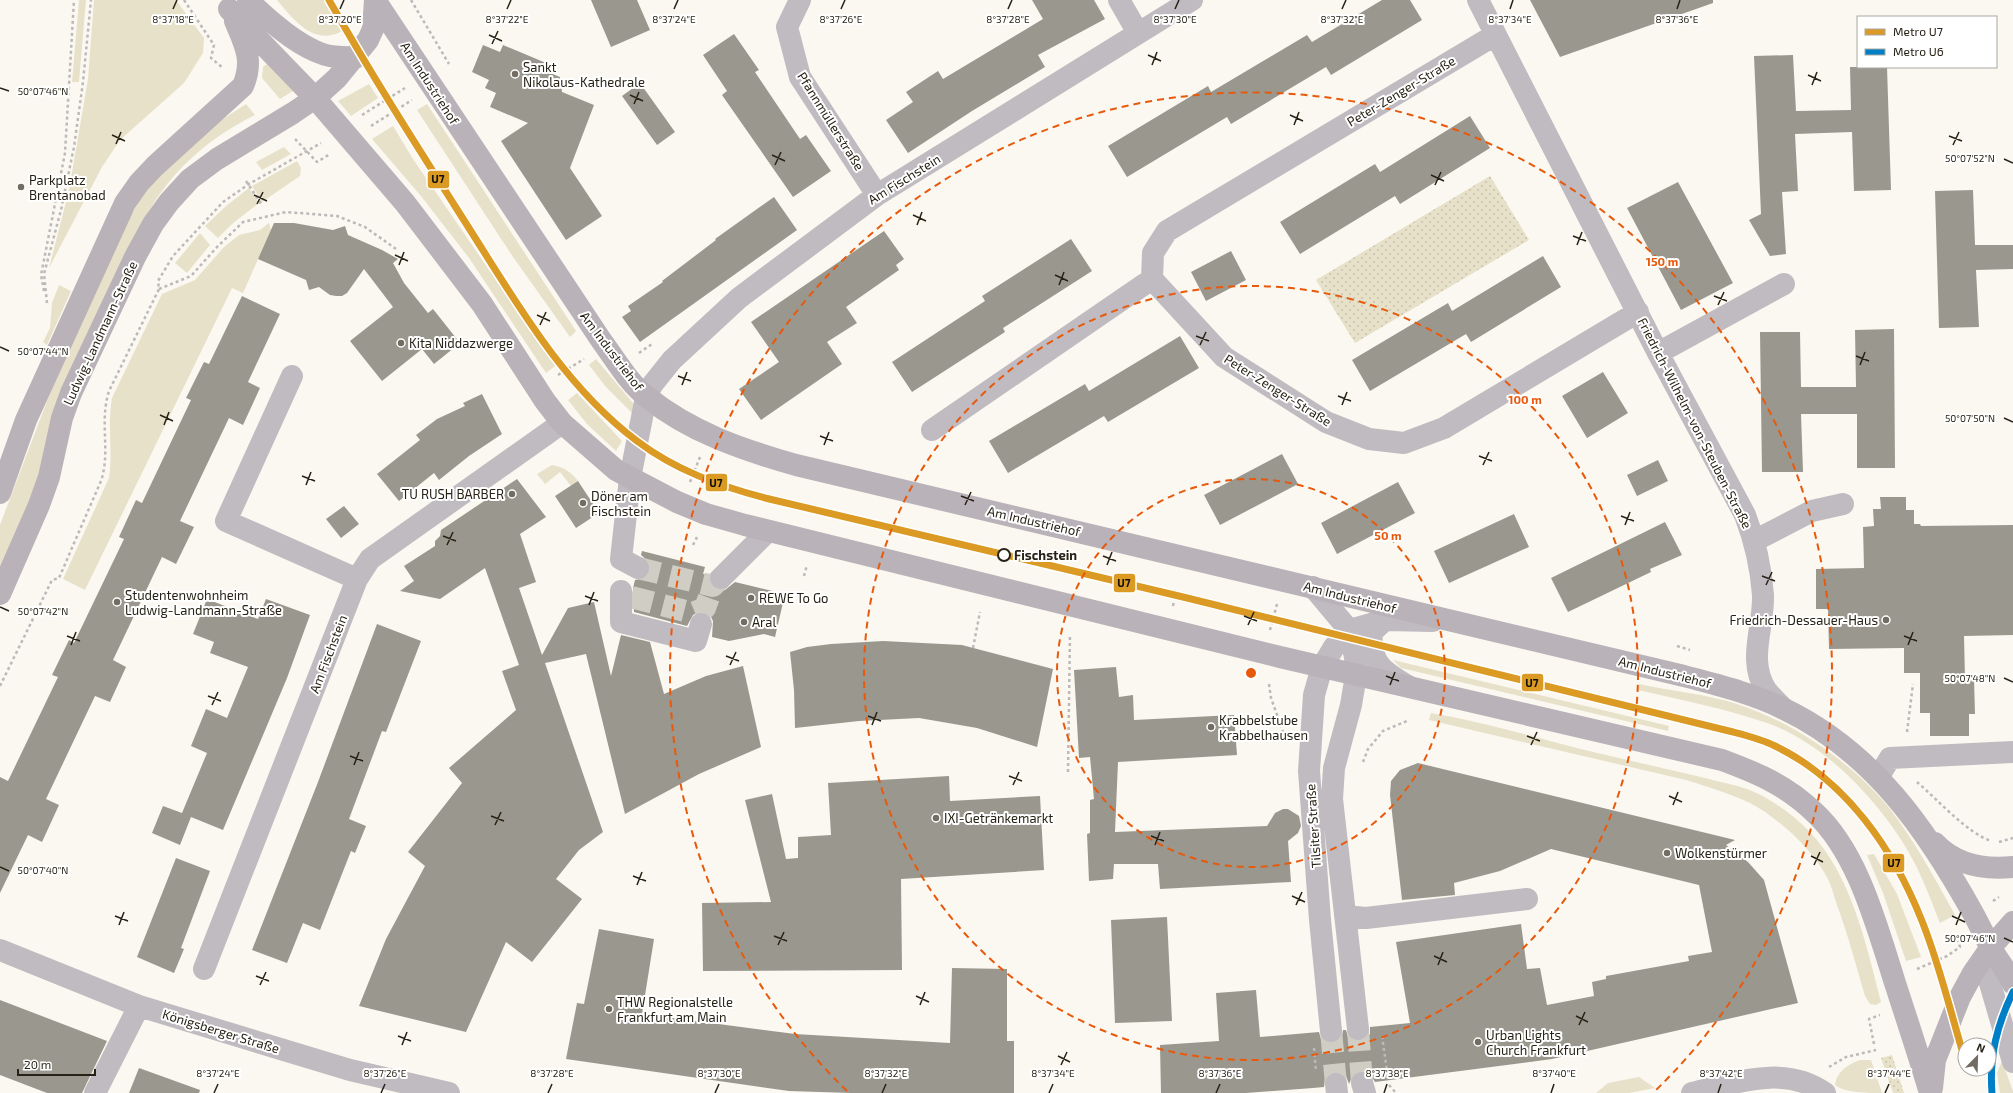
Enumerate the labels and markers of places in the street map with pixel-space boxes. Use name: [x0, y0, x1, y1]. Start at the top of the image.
place label: Sankt Nikolaus-Kathedrale: [523, 59, 645, 90]
marker: Sankt Nikolaus-Kathedrale: [510, 69, 520, 79]
place label: Parkplatz Brentanobad: [29, 172, 106, 203]
marker: Parkplatz Brentanobad: [16, 182, 26, 192]
place label: Kita Niddazwerge: [409, 335, 513, 351]
marker: Kita Niddazwerge: [396, 338, 406, 348]
place label: TU RUSH BARBER: [402, 486, 504, 502]
place label: Döner am Fischstein: [591, 488, 651, 519]
marker: TU RUSH BARBER: [507, 489, 517, 499]
marker: Döner am Fischstein: [578, 498, 588, 508]
place label: Fischstein: [1014, 547, 1077, 563]
marker: Fischstein: [997, 548, 1011, 562]
place label: Studentenwohnheim Ludwig-Landmann-Straße: [125, 587, 282, 618]
place label: REWE To Go: [759, 590, 828, 606]
marker: REWE To Go: [746, 593, 756, 603]
marker: Studentenwohnheim Ludwig-Landmann-Straße: [112, 597, 122, 607]
place label: Friedrich-Dessauer-Haus: [1730, 612, 1878, 628]
place label: Aral: [752, 614, 776, 630]
marker: Friedrich-Dessauer-Haus: [1881, 615, 1891, 625]
marker: Aral: [739, 617, 749, 627]
centre of rings: [1244, 666, 1258, 680]
place label: Krabbelstube Krabbelhausen: [1219, 712, 1308, 743]
marker: Krabbelstube Krabbelhausen: [1206, 722, 1216, 732]
place label: IXI-Getränkemarkt: [944, 810, 1053, 826]
marker: IXI-Getränkemarkt: [931, 813, 941, 823]
place label: Wolkenstürmer: [1675, 845, 1767, 861]
marker: Wolkenstürmer: [1662, 848, 1672, 858]
place label: THW Regionalstelle Frankfurt am Main: [617, 994, 733, 1025]
marker: THW Regionalstelle Frankfurt am Main: [604, 1004, 614, 1014]
place label: Urban Lights Church Frankfurt: [1486, 1027, 1586, 1058]
marker: Urban Lights Church Frankfurt: [1473, 1037, 1483, 1047]

